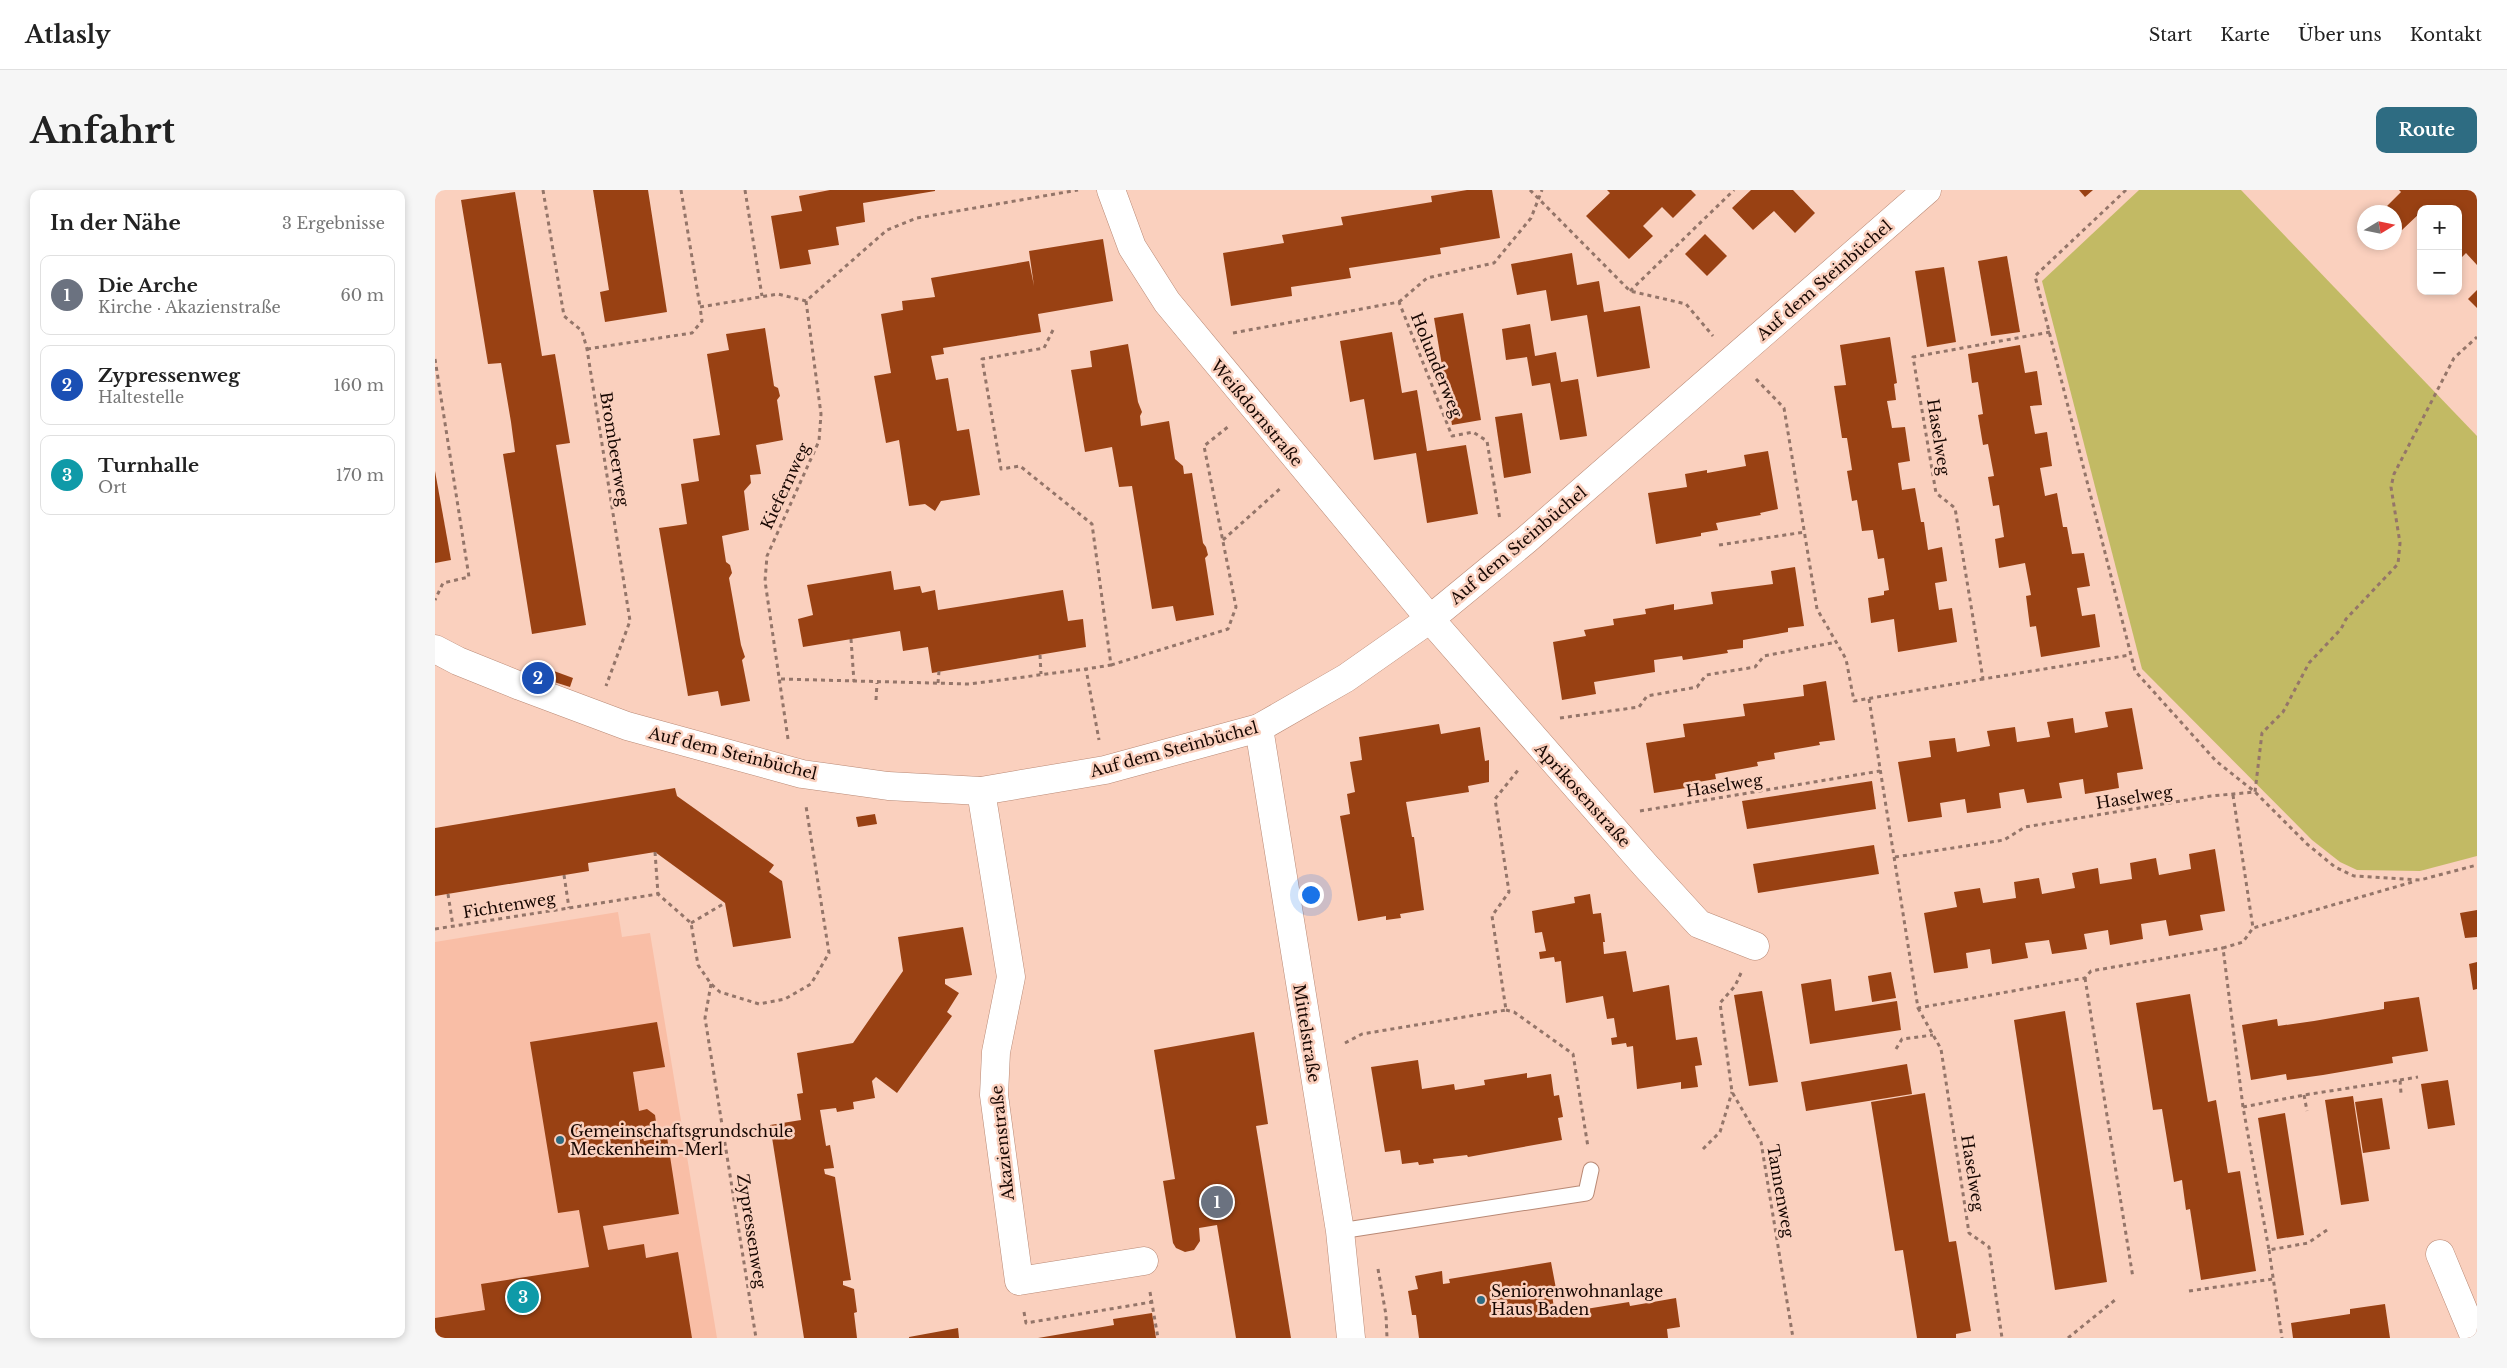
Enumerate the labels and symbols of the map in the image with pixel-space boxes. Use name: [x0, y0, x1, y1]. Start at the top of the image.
north arrow: [2357, 205, 2402, 250]
street label: Auf dem Steinbüchel: [1751, 216, 1896, 345]
street label: Holunderweg: [1407, 310, 1467, 421]
street label: Weißdornstraße: [1206, 355, 1307, 470]
street label: Brombeerweg: [596, 390, 634, 508]
street label: Haselweg: [1923, 397, 1955, 477]
street label: Kiefernweg: [756, 439, 814, 532]
street label: Auf dem Steinbüchel: [1445, 482, 1591, 609]
pin: 2: [522, 659, 554, 697]
street label: Auf dem Steinbüchel: [1087, 717, 1260, 781]
street label: Auf dem Steinbüchel: [646, 722, 819, 784]
street label: Aprikosenstraße: [1530, 738, 1635, 851]
street label: Haselweg: [1684, 769, 1764, 801]
street label: Haselweg: [2094, 781, 2174, 813]
your location: [1298, 882, 1324, 908]
street label: Fichtenweg: [461, 888, 557, 922]
street label: Mittelstraße: [1289, 982, 1325, 1084]
street label: Akazienstraße: [986, 1084, 1018, 1202]
place label: Gemeinschaftsgrundschule Meckenheim-Merl: [570, 1121, 793, 1159]
street label: Haselweg: [1957, 1133, 1989, 1213]
marker: Gemeinschaftsgrundschule Meckenheim-Merl: [554, 1134, 566, 1146]
street label: Tannenweg: [1763, 1143, 1799, 1239]
street label: Zypressenweg: [733, 1172, 771, 1290]
pin: 1: [1201, 1183, 1233, 1221]
pin: 3: [507, 1278, 539, 1316]
place label: Seniorenwohnanlage Haus Baden: [1491, 1281, 1663, 1319]
marker: Seniorenwohnanlage Haus Baden: [1475, 1294, 1487, 1306]

